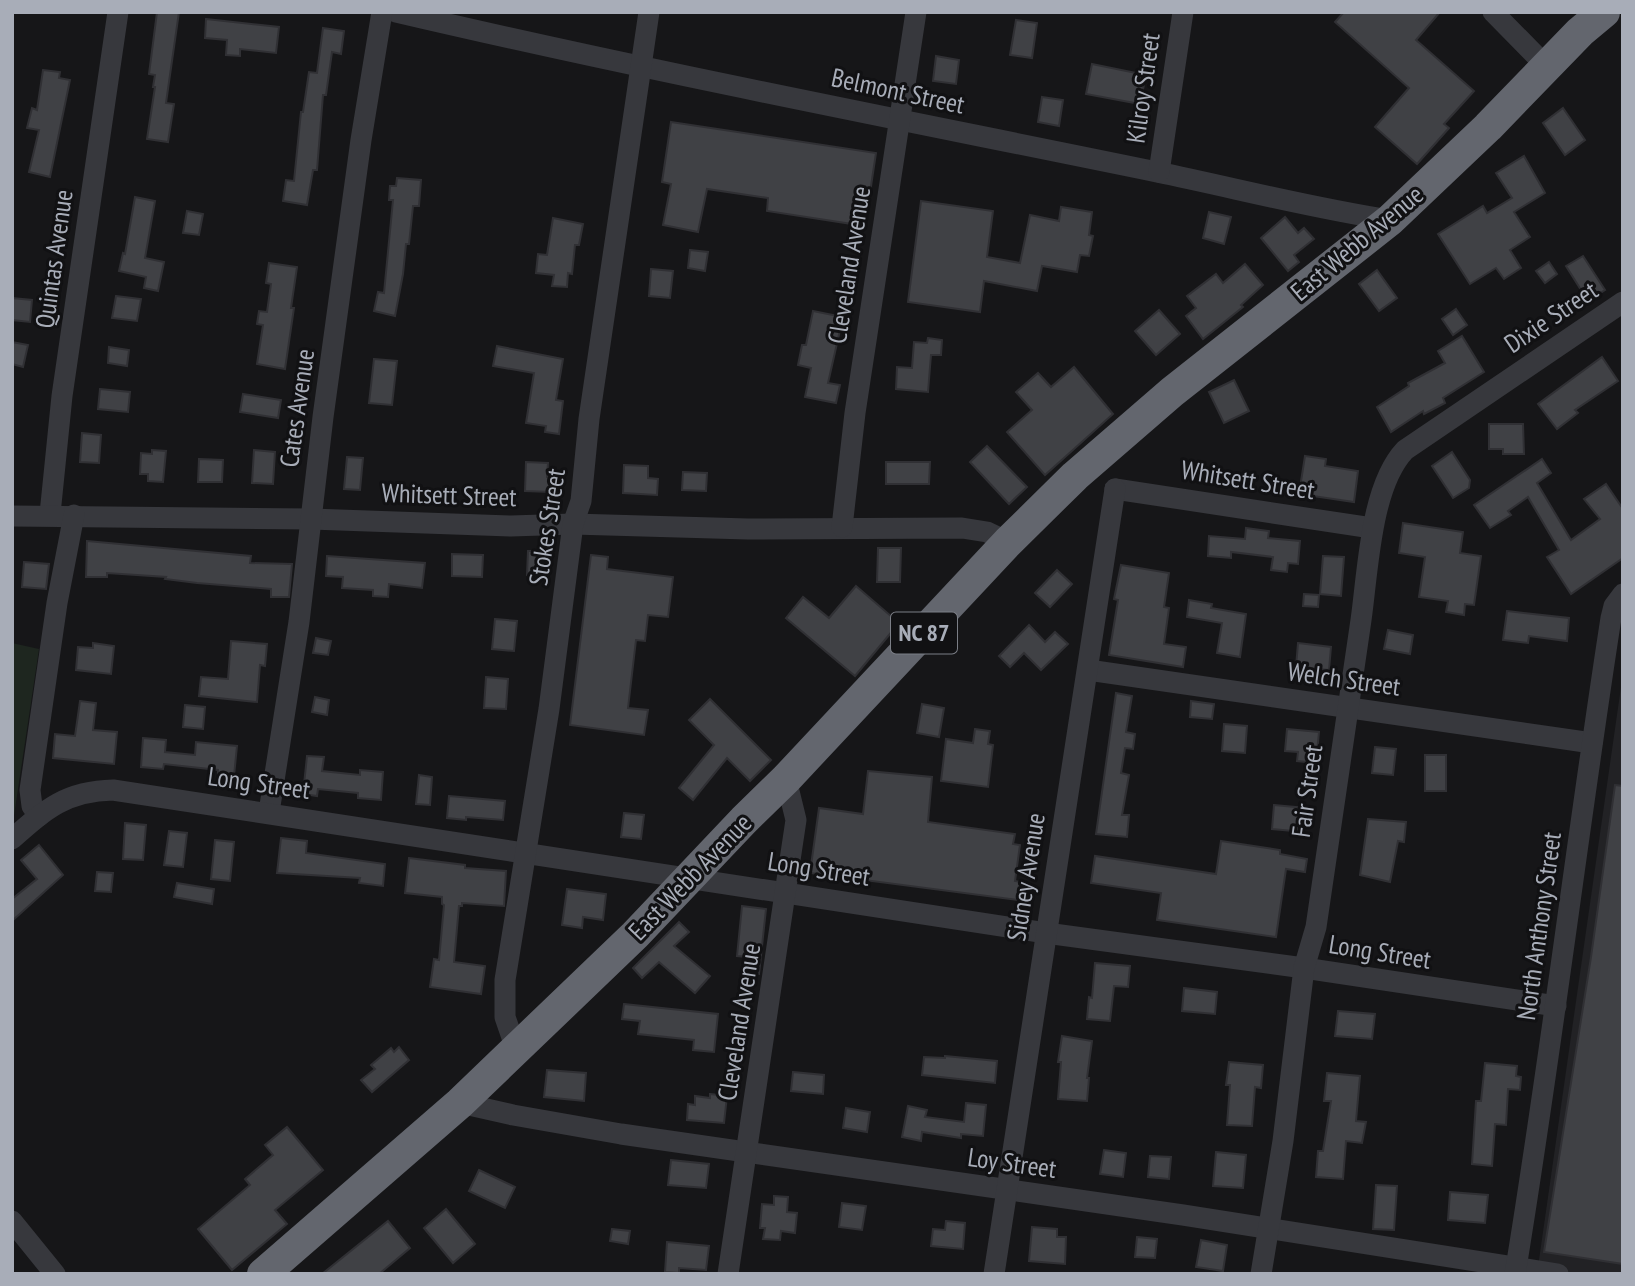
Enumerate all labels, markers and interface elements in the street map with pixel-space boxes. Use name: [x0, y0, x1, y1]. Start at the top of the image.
street label: Kilroy Street: [1118, 31, 1167, 145]
street label: Belmont Street: [829, 60, 968, 121]
street label: East Webb Avenue: [1284, 178, 1430, 308]
street label: Cleveland Avenue: [820, 184, 877, 346]
street label: Quintas Avenue: [27, 188, 80, 330]
street label: Dixie Street: [1498, 273, 1604, 360]
street label: Cates Avenue: [272, 347, 321, 469]
street label: Whitsett Street: [1179, 453, 1317, 506]
street label: Stokes Street: [521, 466, 572, 588]
street label: Whitsett Street: [381, 476, 517, 513]
road number: NC 87: [891, 612, 957, 654]
street label: Welch Street: [1286, 654, 1403, 703]
street label: Fair Street: [1284, 742, 1329, 839]
street label: Long Street: [206, 759, 312, 806]
street label: East Webb Avenue: [621, 807, 758, 947]
street label: Sidney Avenue: [999, 810, 1052, 943]
street label: North Anthony Street: [1509, 830, 1568, 1022]
street label: Long Street: [766, 844, 872, 893]
street label: Long Street: [1327, 927, 1433, 976]
street label: Cleveland Avenue: [710, 941, 767, 1103]
street label: Loy Street: [966, 1140, 1058, 1185]

